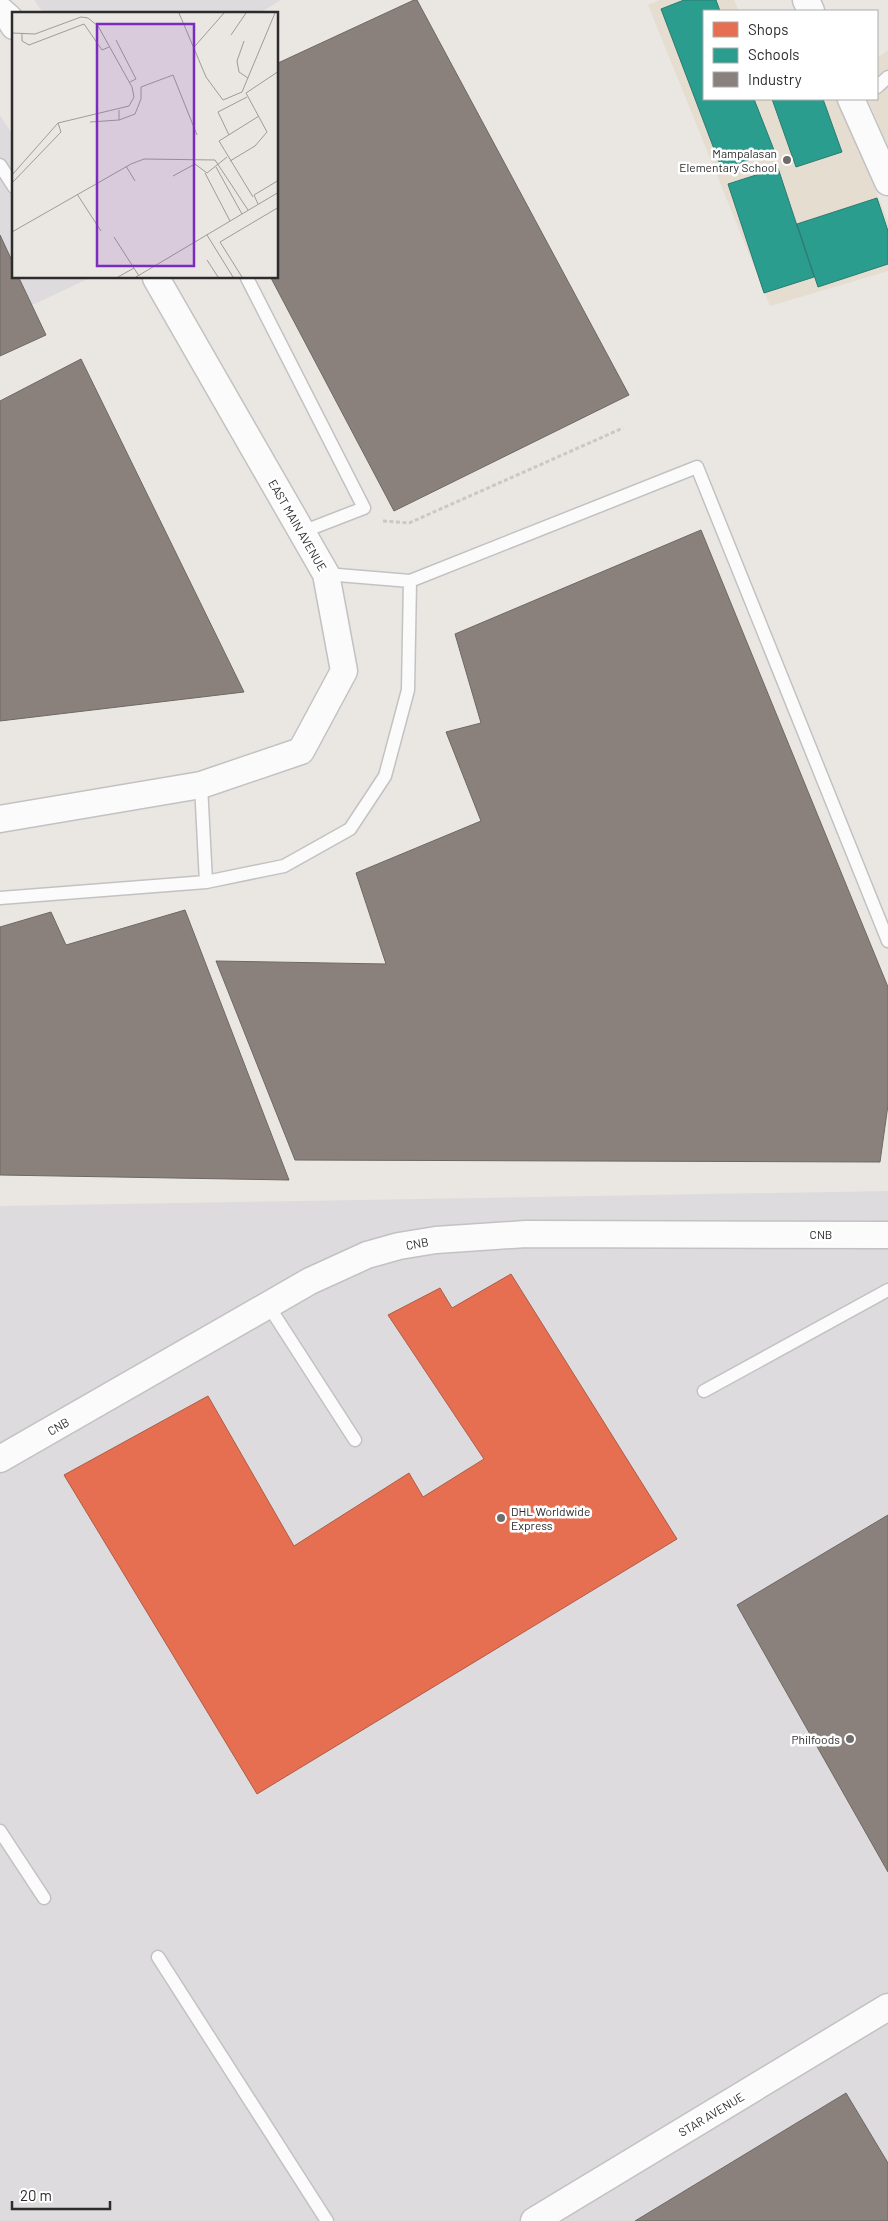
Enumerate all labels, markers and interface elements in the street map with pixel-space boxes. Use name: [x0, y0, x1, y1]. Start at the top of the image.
legend: [703, 10, 878, 100]
inset map: [12, 12, 279, 279]
text: Shops: [748, 20, 788, 38]
text: Schools: [748, 45, 800, 63]
text: Industry: [748, 70, 802, 88]
place label: Mampalasan Elementary School: [679, 146, 777, 174]
marker: Mampalasan Elementary School: [781, 154, 793, 166]
street label: EAST MAIN AVENUE: [266, 477, 330, 573]
street label: CNB: [810, 1227, 832, 1241]
street label: CNB: [405, 1234, 429, 1252]
street label: CNB: [45, 1414, 71, 1438]
place label: DHL Worldwide Express: [511, 1504, 590, 1532]
marker: DHL Worldwide Express: [495, 1512, 507, 1524]
place label: Philfoods: [791, 1732, 840, 1746]
marker: Philfoods: [844, 1733, 856, 1745]
street label: STAR AVENUE: [676, 2089, 746, 2139]
scale bar: [12, 2178, 110, 2210]
text: 20 m: [20, 2186, 52, 2204]

